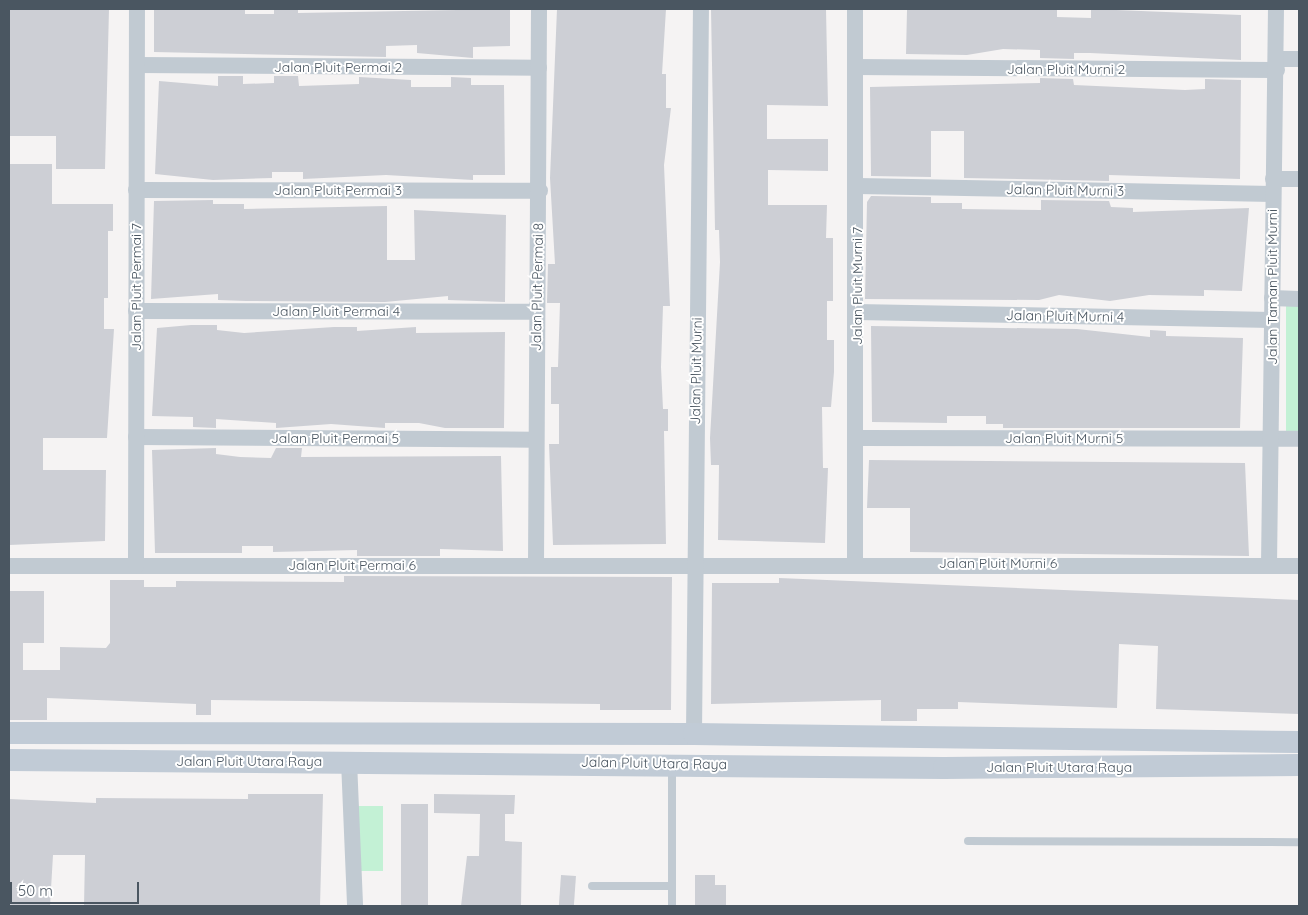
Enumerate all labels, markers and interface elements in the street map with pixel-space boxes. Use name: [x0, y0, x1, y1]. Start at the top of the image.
street label: Jalan Pluit Permai 2: [274, 59, 402, 75]
street label: Jalan Pluit Murni 2: [1007, 61, 1125, 77]
street label: Jalan Pluit Murni 3: [1006, 181, 1124, 199]
street label: Jalan Pluit Permai 3: [274, 182, 402, 198]
street label: Jalan Taman Pluit Murni: [1264, 209, 1280, 365]
street label: Jalan Pluit Permai 7: [128, 223, 144, 351]
street label: Jalan Pluit Permai 8: [527, 223, 547, 351]
street label: Jalan Pluit Murni 7: [849, 227, 865, 345]
street label: Jalan Pluit Permai 4: [272, 303, 400, 319]
street label: Jalan Pluit Murni 4: [1006, 307, 1124, 325]
street label: Jalan Pluit Murni: [687, 317, 705, 425]
street label: Jalan Pluit Permai 5: [271, 430, 399, 446]
street label: Jalan Pluit Murni 5: [1005, 430, 1123, 446]
street label: Jalan Pluit Murni 6: [939, 555, 1057, 571]
street label: Jalan Pluit Permai 6: [288, 557, 416, 573]
street label: Jalan Pluit Utara Raya: [176, 753, 322, 769]
street label: Jalan Pluit Utara Raya: [581, 753, 727, 773]
street label: Jalan Pluit Utara Raya: [986, 759, 1132, 775]
scale bar: [12, 872, 141, 904]
text: 50 m: [18, 881, 53, 900]

